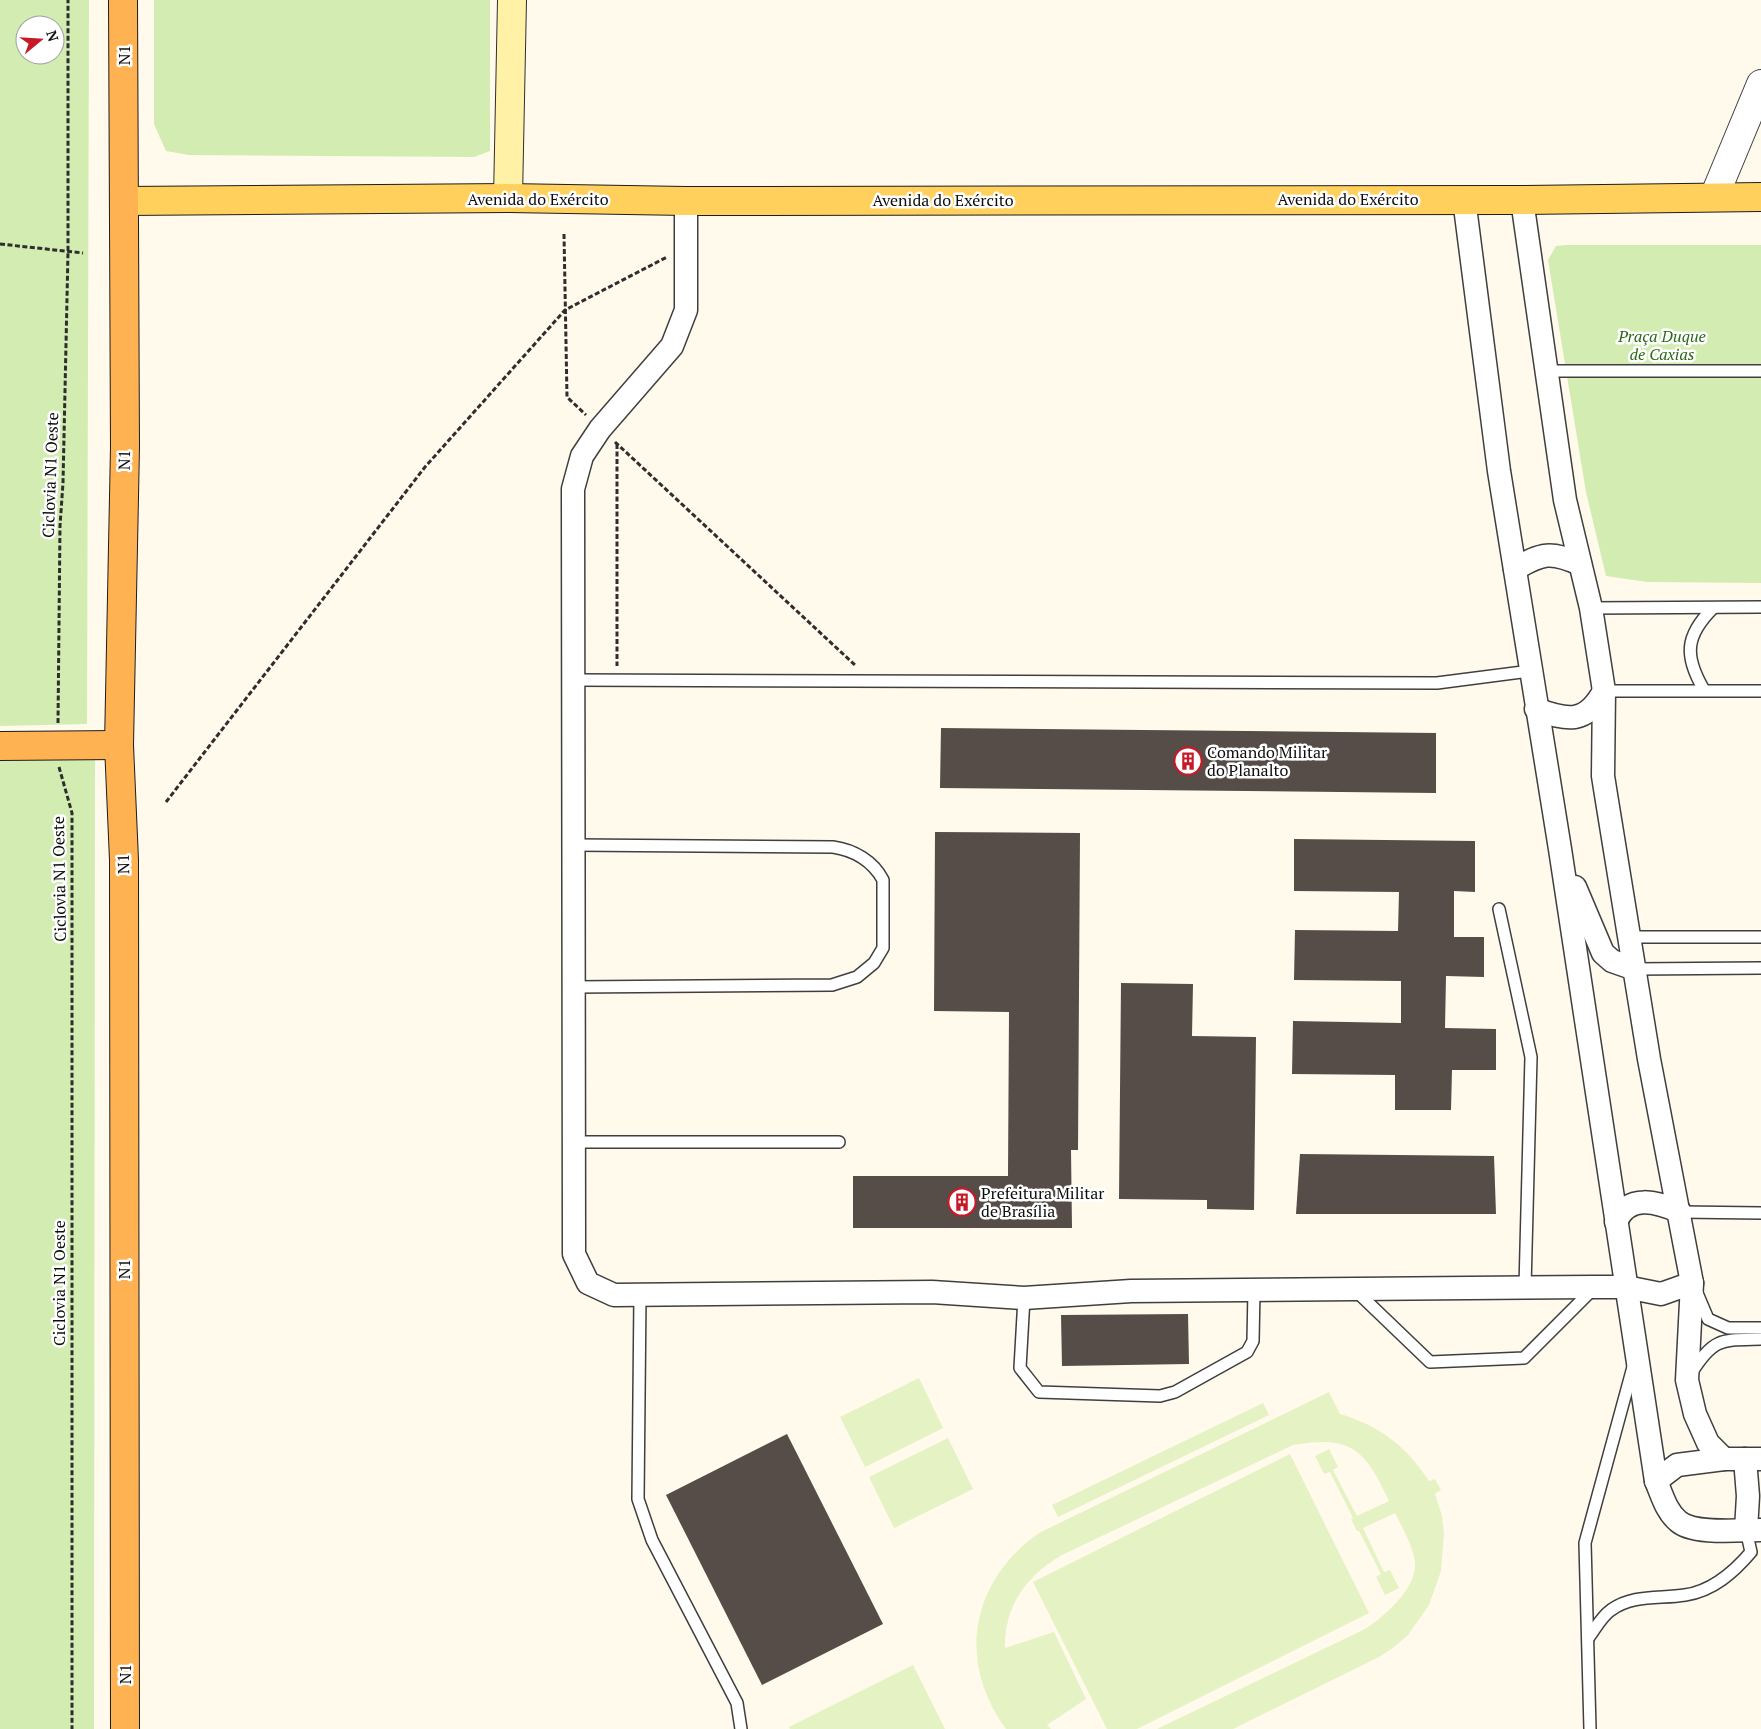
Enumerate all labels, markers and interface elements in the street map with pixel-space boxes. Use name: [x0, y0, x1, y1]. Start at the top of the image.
north arrow: [15, 15, 65, 65]
text: N: [42, 28, 64, 44]
street label: N1: [113, 45, 135, 65]
street label: Avenida do Exército: [467, 188, 609, 210]
street label: Avenida do Exército: [1277, 188, 1419, 210]
street label: Avenida do Exército: [872, 189, 1014, 211]
park label: Praça Duque de Caxias: [1617, 325, 1706, 365]
street label: Ciclovia N1 Oeste: [37, 412, 63, 538]
street label: N1: [113, 450, 135, 470]
place label: Comando Militar do Planalto: [1207, 741, 1328, 781]
building icon: Comando Militar do Planalto: [1173, 746, 1203, 776]
street label: Ciclovia N1 Oeste: [47, 816, 71, 942]
street label: N1: [112, 854, 134, 874]
place label: Prefeitura Militar de Brasília: [981, 1182, 1105, 1222]
building icon: Prefeitura Militar de Brasília: [947, 1187, 977, 1217]
street label: Ciclovia N1 Oeste: [48, 1220, 70, 1346]
street label: N1: [113, 1259, 135, 1279]
street label: N1: [114, 1664, 136, 1684]

